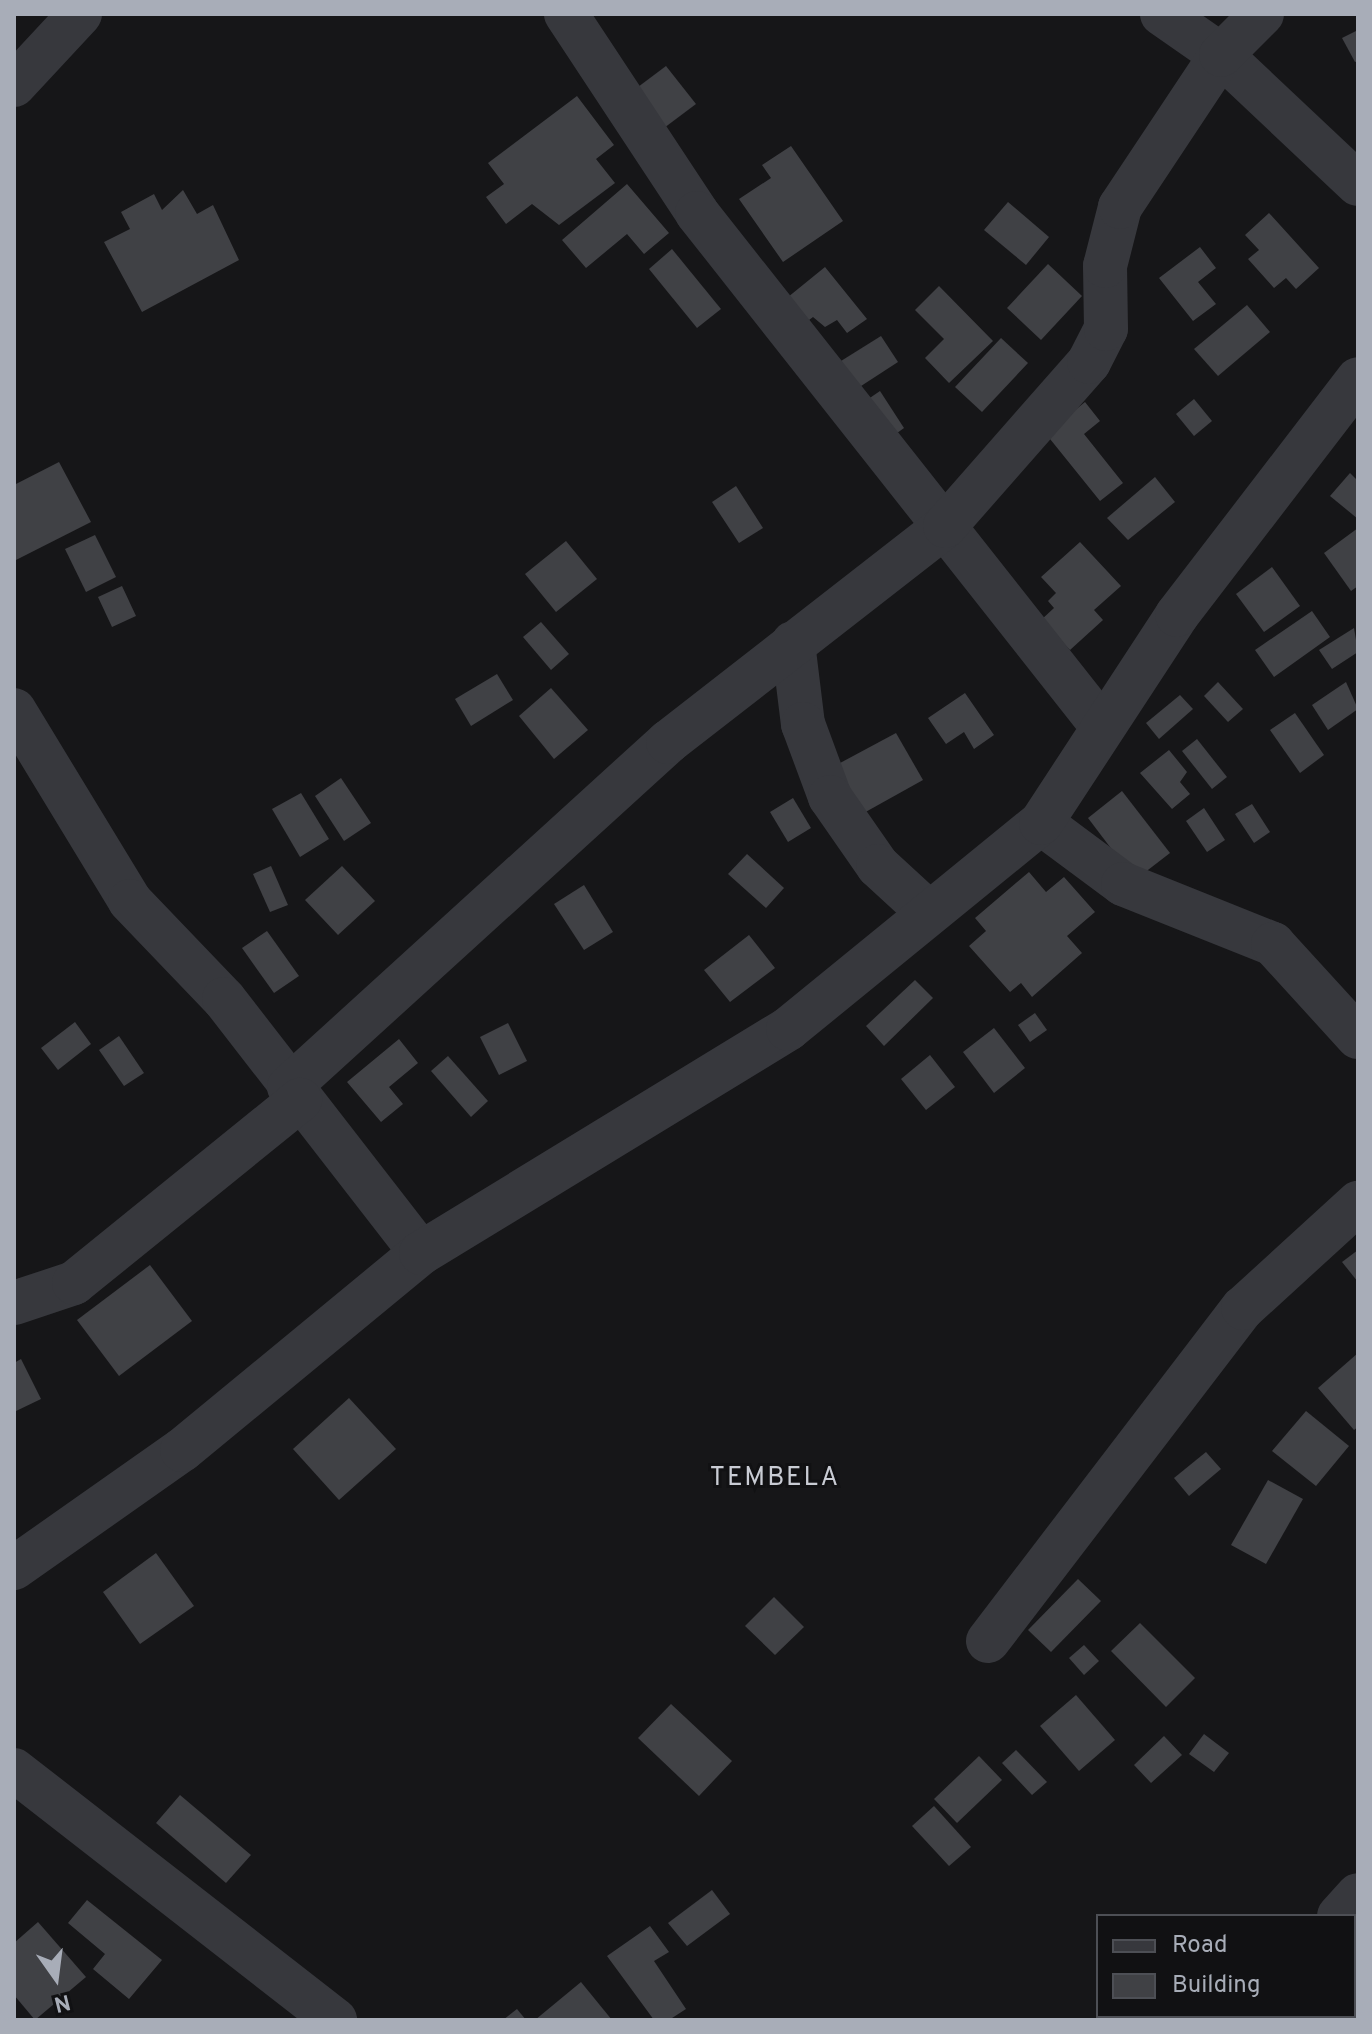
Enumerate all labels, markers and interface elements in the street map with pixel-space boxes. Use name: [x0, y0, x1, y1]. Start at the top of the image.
district label: TEMBELA: [710, 1463, 840, 1495]
legend: [1096, 1914, 1356, 2018]
text: Road: [1172, 1931, 1228, 1961]
north arrow: [16, 1938, 96, 2018]
text: Building: [1172, 1971, 1261, 2001]
text: N: [51, 1987, 73, 2017]

